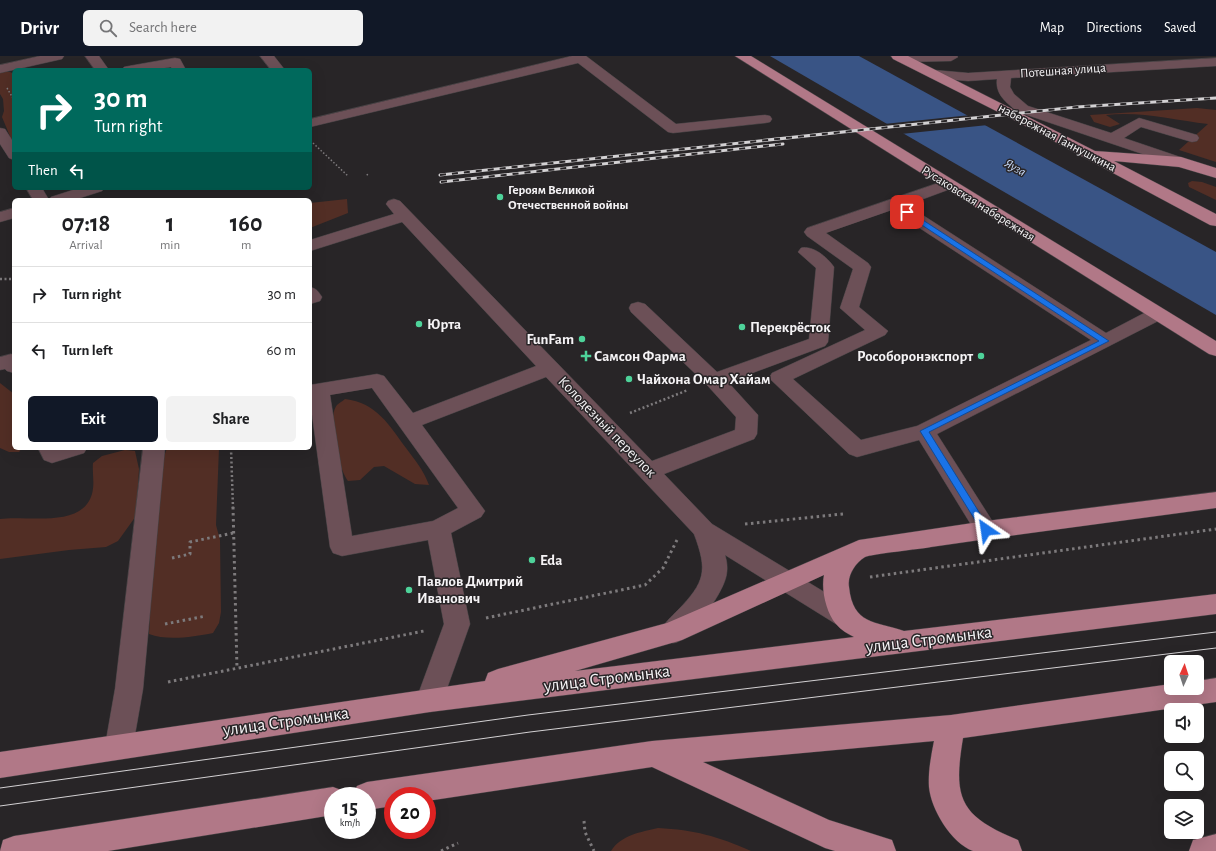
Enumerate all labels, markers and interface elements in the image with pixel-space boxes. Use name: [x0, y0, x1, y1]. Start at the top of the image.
search box: [83, 10, 363, 46]
icon: search: [97, 17, 119, 39]
text: Drivr: [20, 19, 59, 38]
text: Search here: [129, 20, 197, 35]
text: Map: [1040, 21, 1064, 35]
text: Directions: [1086, 21, 1142, 35]
text: Saved: [1164, 21, 1196, 35]
street label: Потешная улица: [1020, 62, 1106, 80]
icon: right: [28, 84, 80, 136]
text: 30 m: [94, 85, 147, 113]
street label: набережная Ганнушкина: [996, 101, 1118, 175]
text: Turn right: [94, 118, 163, 136]
water label: Яуза: [1002, 157, 1028, 179]
icon: left: [66, 160, 88, 182]
text: Then: [28, 163, 58, 178]
street label: Русаковская набережная: [919, 164, 1037, 244]
place label: Героям Великой Отечественной войны: [508, 184, 629, 212]
marker: Героям Великой Отечественной войны: [495, 192, 505, 202]
pin: [890, 195, 924, 229]
icon: arrive: [896, 201, 918, 223]
text: 07:18: [62, 212, 110, 236]
text: 1: [166, 212, 174, 236]
text: 160: [230, 212, 262, 236]
text: Arrival: [69, 239, 103, 252]
text: min: [160, 239, 180, 252]
text: m: [241, 239, 251, 252]
icon: right: [28, 284, 50, 306]
text: Turn right: [62, 287, 121, 302]
text: 30 m: [267, 287, 296, 302]
place label: Юрта: [427, 317, 461, 332]
marker: Юрта: [414, 319, 424, 329]
place label: Перекрёсток: [750, 320, 831, 335]
marker: Перекрёсток: [737, 322, 747, 332]
place label: FunFam: [526, 332, 574, 347]
marker: FunFam: [577, 334, 587, 344]
icon: left: [28, 340, 50, 362]
text: Turn left: [62, 343, 113, 358]
text: 60 m: [267, 343, 296, 358]
place label: Самсон Фарма: [594, 349, 686, 364]
place label: Рособоронэкспорт: [857, 349, 973, 364]
marker: Самсон Фарма: [581, 351, 591, 361]
marker: Рособоронэкспорт: [976, 351, 986, 361]
place label: Чайхона Омар Хайам: [637, 372, 770, 387]
street label: Колодезный переулок: [555, 374, 659, 480]
marker: Чайхона Омар Хайам: [624, 374, 634, 384]
button: Exit: [28, 396, 158, 442]
button: Share: [166, 396, 296, 442]
position arrow: [965, 509, 1007, 551]
place label: Eda: [540, 553, 562, 568]
marker: Eda: [527, 555, 537, 565]
place label: Павлов Дмитрий Иванович: [417, 574, 523, 606]
marker: Павлов Дмитрий Иванович: [404, 585, 414, 595]
street label: улица Стромынка: [864, 623, 993, 657]
north arrow: [1164, 655, 1204, 695]
map controls: [1164, 655, 1204, 839]
street label: улица Стромынка: [542, 662, 671, 696]
button: sound: [1164, 703, 1204, 743]
street label: улица Стромынка: [221, 704, 350, 740]
button: search: [1164, 751, 1204, 791]
speed limit sign: 20: [384, 787, 436, 839]
text: 15: [342, 798, 358, 818]
button: layers: [1164, 799, 1204, 839]
text: km/h: [340, 818, 360, 828]

